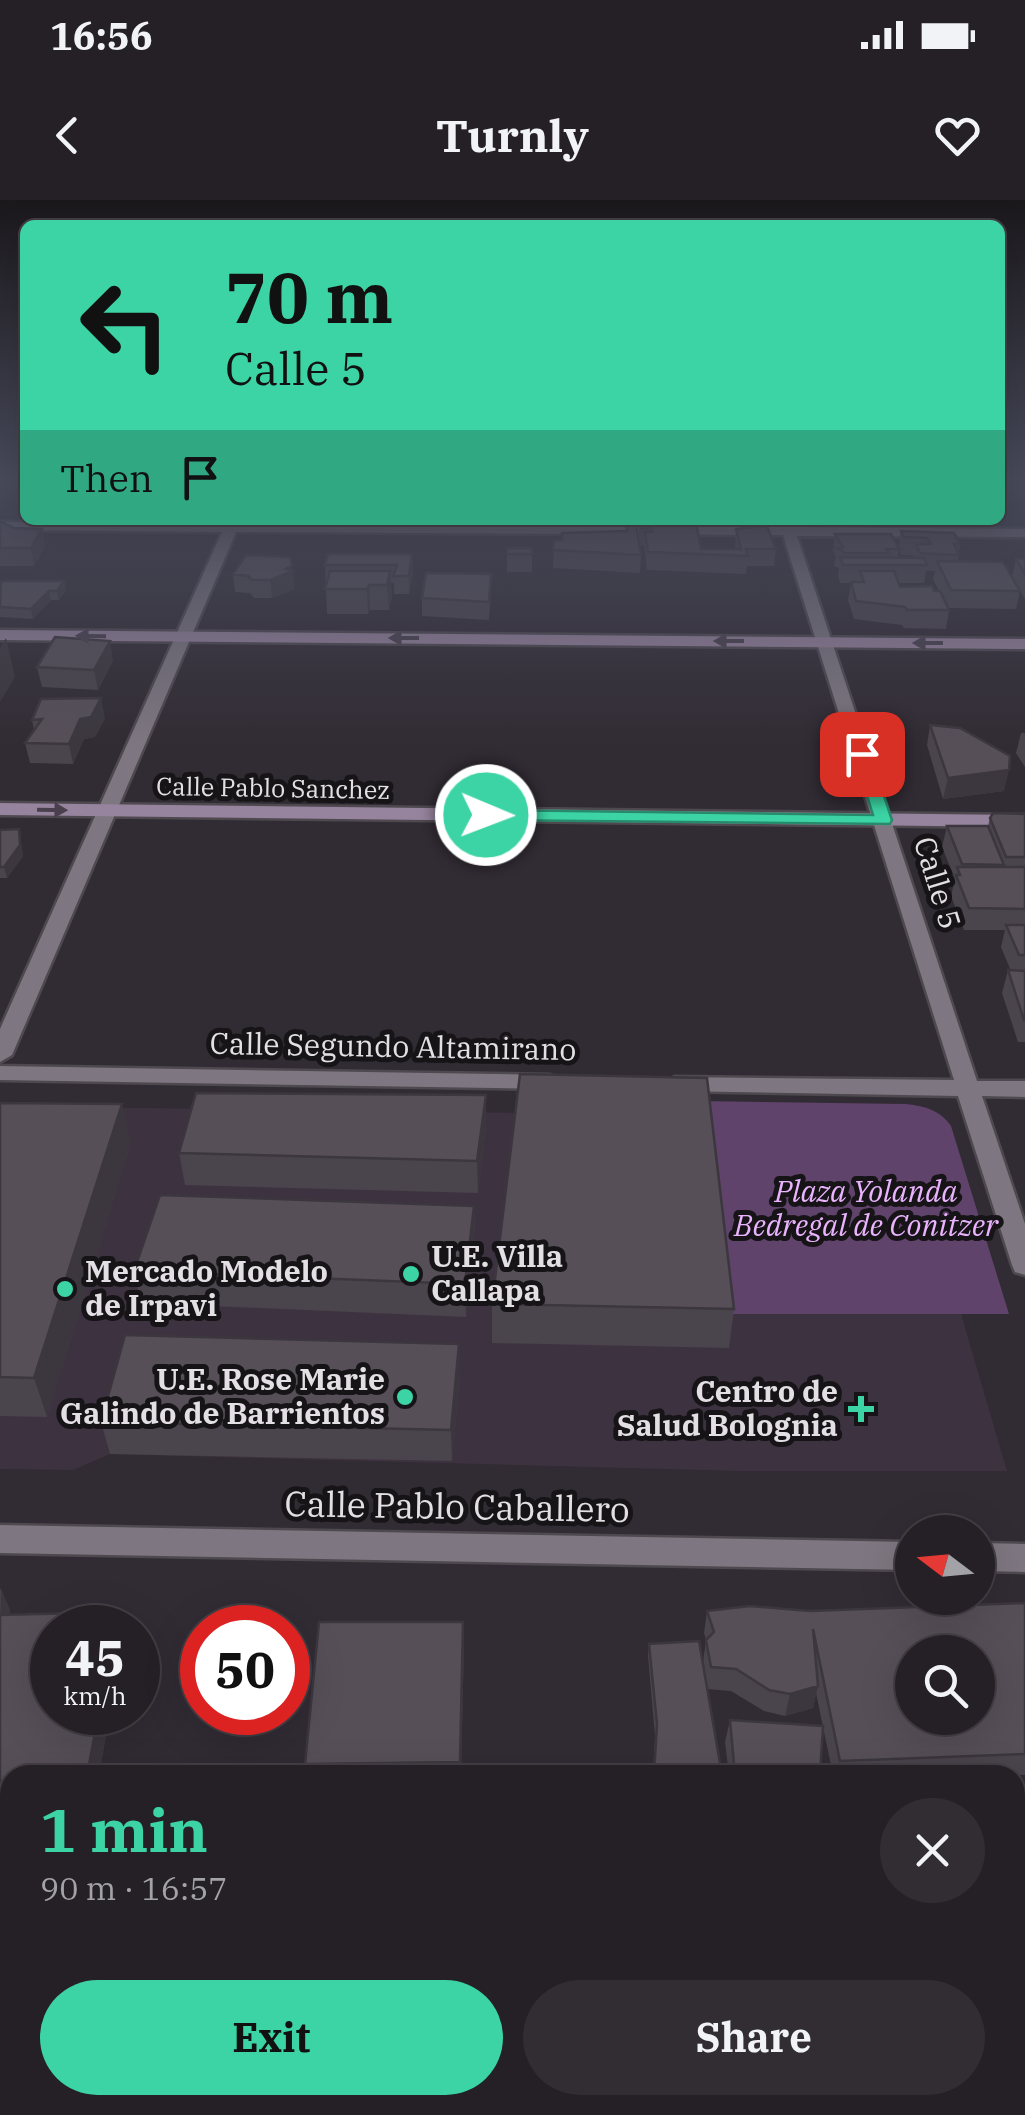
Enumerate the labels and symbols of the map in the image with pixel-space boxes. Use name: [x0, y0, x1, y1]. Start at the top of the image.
one-way arrow: [75, 628, 107, 644]
one-way arrow: [387, 630, 419, 646]
one-way arrow: [712, 633, 744, 649]
one-way arrow: [911, 635, 943, 651]
pin: [820, 712, 905, 797]
position arrow: [434, 763, 538, 867]
street label: Calle Pablo Sanchez: [156, 769, 390, 806]
one-way arrow: [37, 803, 69, 819]
street label: Calle 5: [906, 832, 971, 933]
street label: Calle Segundo Altamirano: [209, 1023, 577, 1068]
park label: Plaza Yolanda Bedregal de Conitzer: [733, 1171, 999, 1244]
place label: U.E. Villa Callapa: [431, 1236, 563, 1309]
place label: Mercado Modelo de Irpavi: [85, 1251, 328, 1324]
marker: U.E. Villa Callapa: [400, 1263, 422, 1285]
marker: Mercado Modelo de Irpavi: [54, 1278, 76, 1300]
place label: U.E. Rose Marie Galindo de Barrientos: [60, 1359, 385, 1432]
place label: Centro de Salud Bolognia: [617, 1371, 838, 1444]
marker: U.E. Rose Marie Galindo de Barrientos: [394, 1386, 416, 1408]
marker: Centro de Salud Bolognia: [848, 1396, 874, 1422]
street label: Calle Pablo Caballero: [284, 1480, 630, 1532]
north arrow: [895, 1515, 995, 1615]
speed limit sign: 50: [180, 1605, 310, 1735]

